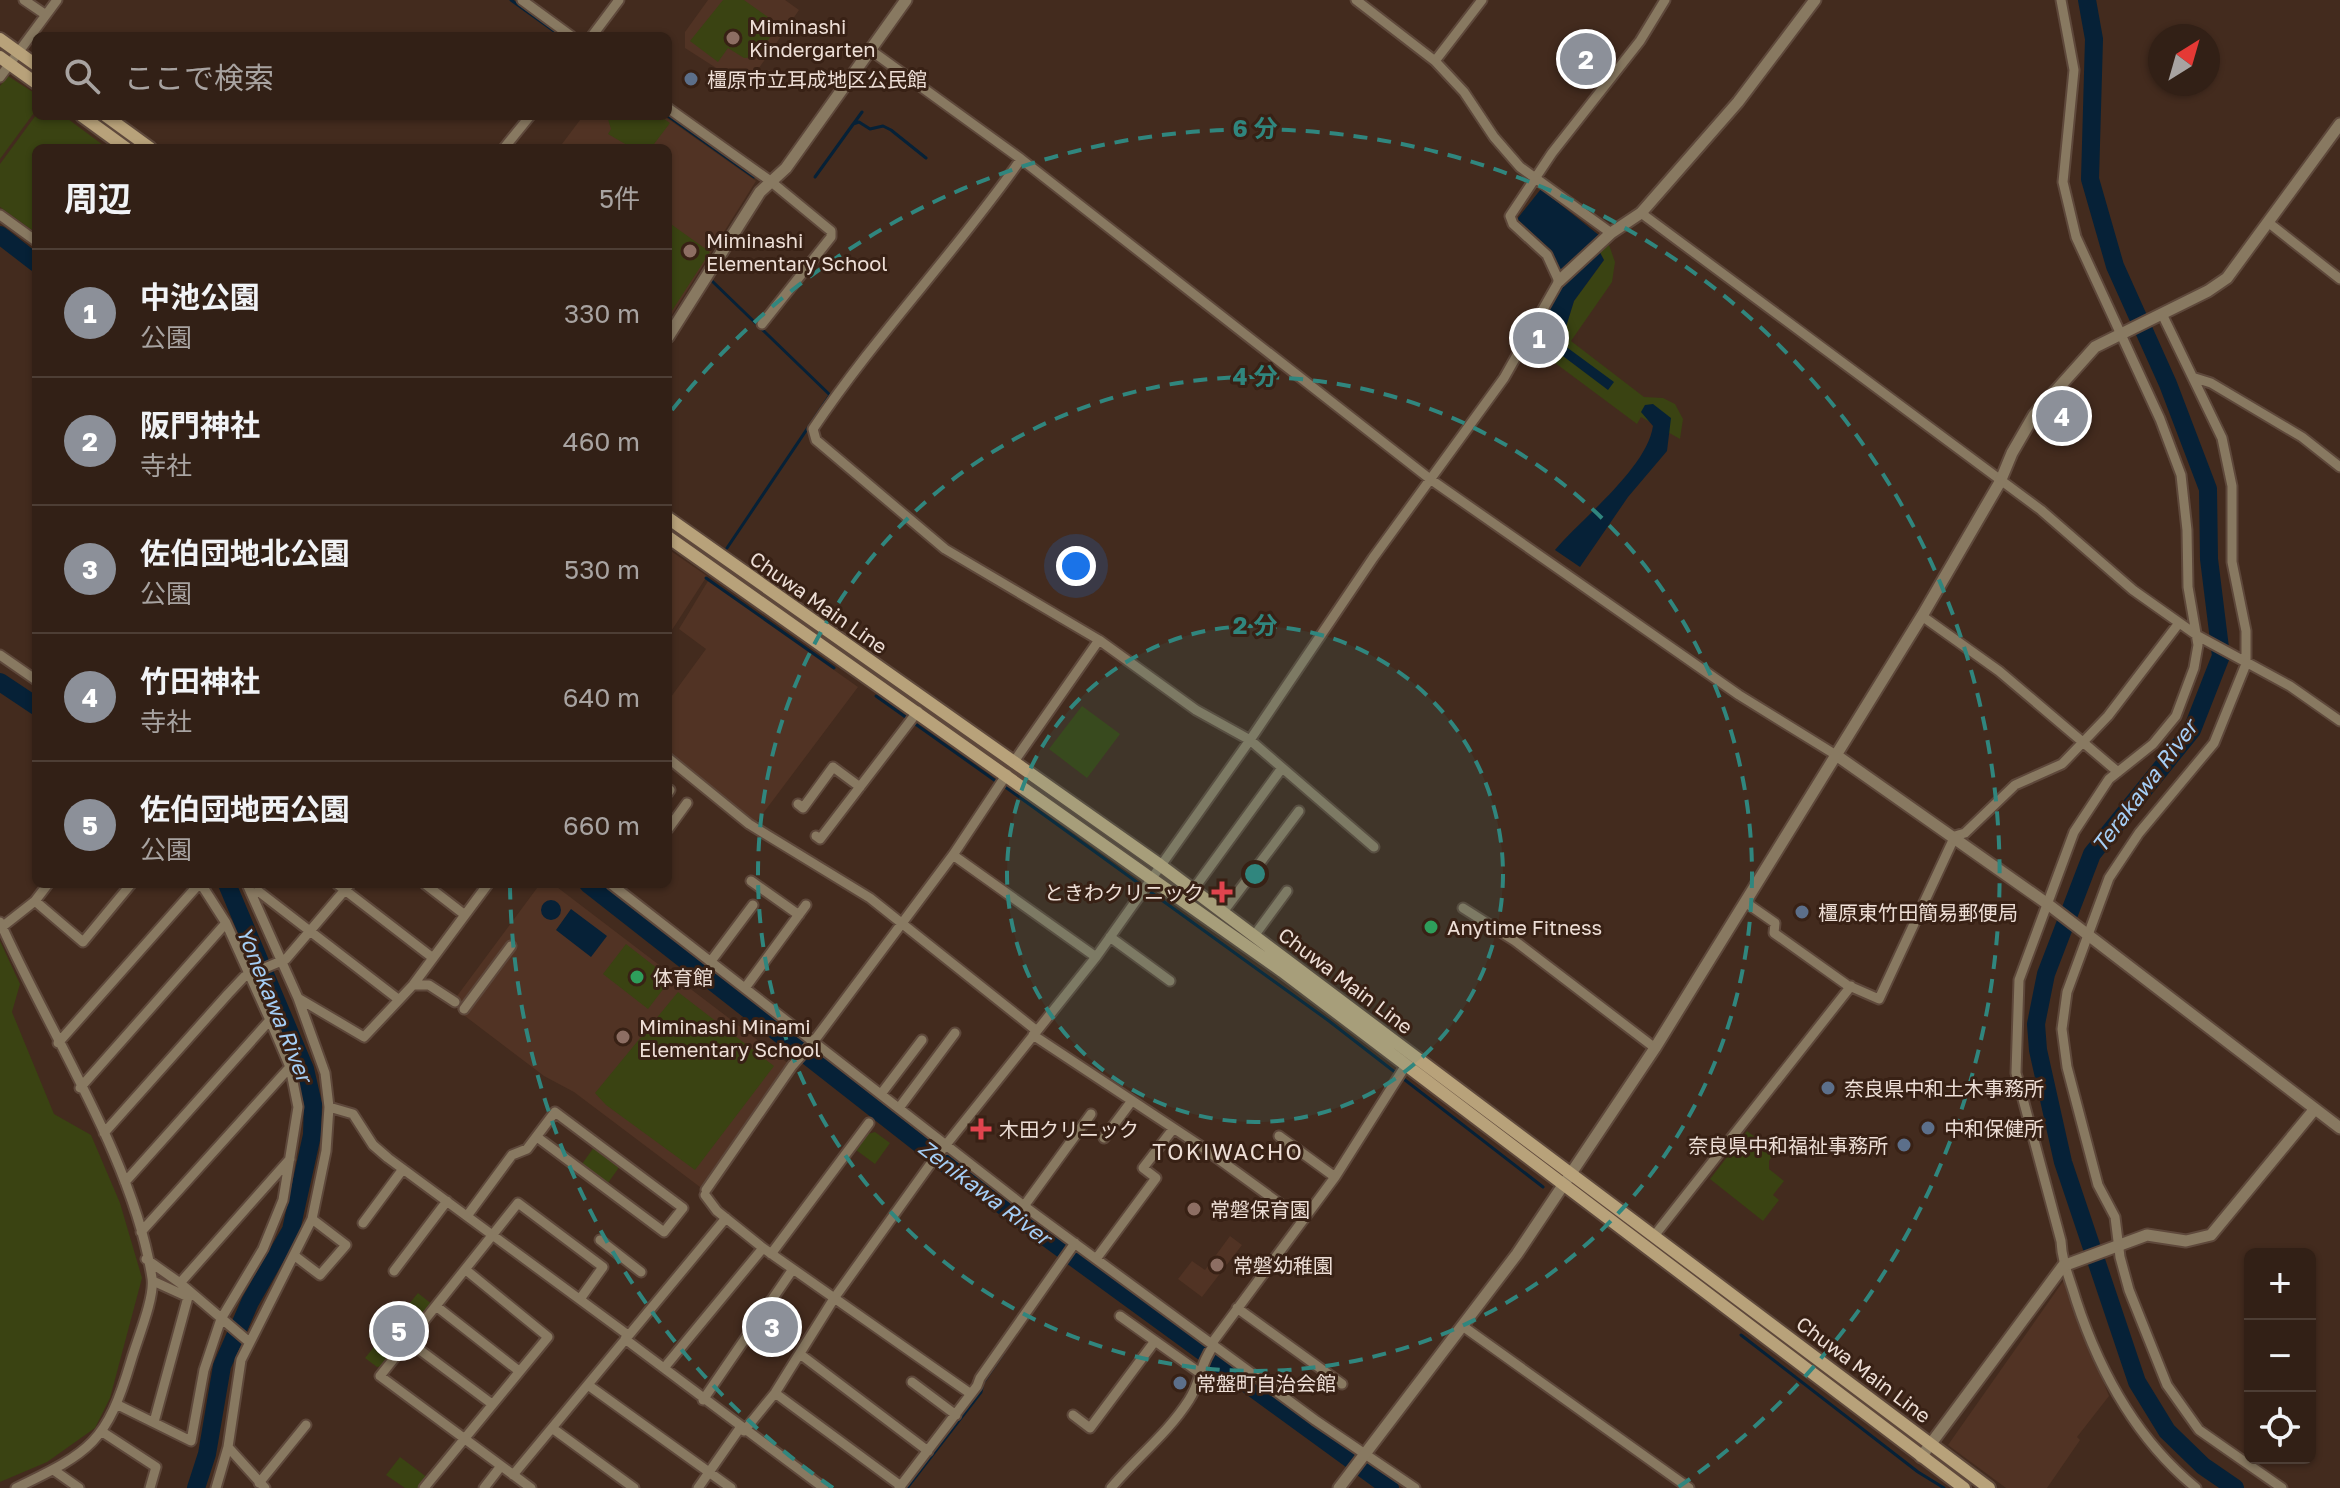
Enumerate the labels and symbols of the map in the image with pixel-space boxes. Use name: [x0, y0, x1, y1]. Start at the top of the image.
place label: Miminashi Kindergarten: [749, 14, 876, 61]
north arrow: [2148, 24, 2220, 96]
marker: Miminashi Kindergarten: [724, 29, 742, 47]
pin: 2: [1560, 29, 1612, 89]
place label: 橿原市立耳成地区公民館: [707, 67, 927, 91]
marker: 橿原市立耳成地区公民館: [682, 70, 700, 88]
text: 6 分: [1232, 113, 1278, 142]
place label: Miminashi Elementary School: [706, 228, 888, 275]
marker: Miminashi Elementary School: [681, 242, 699, 260]
pin: 1: [1513, 308, 1565, 368]
text: 4 分: [1233, 361, 1278, 390]
pin: 4: [2036, 386, 2088, 446]
street label: Chuwa Main Line: [746, 546, 892, 658]
your location: [1056, 546, 1096, 586]
text: 2 分: [1233, 610, 1277, 639]
water label: Terakawa River: [2085, 712, 2205, 858]
centre of rings: [1241, 860, 1269, 888]
place label: ときわクリニック: [1044, 880, 1204, 904]
marker: ときわクリニック: [1211, 881, 1233, 903]
place label: 橿原東竹田簡易郵便局: [1818, 900, 2018, 924]
marker: 橿原東竹田簡易郵便局: [1793, 903, 1811, 921]
place label: Anytime Fitness: [1447, 915, 1602, 939]
marker: Anytime Fitness: [1422, 918, 1440, 936]
water label: Yonekawa River: [231, 922, 320, 1089]
street label: Chuwa Main Line: [1274, 922, 1418, 1038]
place label: 体育館: [653, 965, 713, 989]
marker: 体育館: [628, 968, 646, 986]
place label: Miminashi Minami Elementary School: [639, 1014, 821, 1061]
marker: Miminashi Minami Elementary School: [614, 1028, 632, 1046]
place label: 奈良県中和土木事務所: [1844, 1076, 2044, 1100]
marker: 奈良県中和土木事務所: [1819, 1079, 1837, 1097]
place label: 中和保健所: [1944, 1116, 2044, 1140]
place label: 木田クリニック: [999, 1117, 1139, 1141]
marker: 木田クリニック: [970, 1118, 992, 1140]
marker: 中和保健所: [1919, 1119, 1937, 1137]
water label: Zenikawa River: [913, 1133, 1059, 1253]
place label: 奈良県中和福祉事務所: [1688, 1133, 1888, 1157]
marker: 奈良県中和福祉事務所: [1895, 1136, 1913, 1154]
district label: TOKIWACHO: [1152, 1138, 1304, 1165]
place label: 常磐保育園: [1210, 1197, 1310, 1221]
marker: 常磐保育園: [1185, 1200, 1203, 1218]
place label: 常磐幼稚園: [1233, 1253, 1333, 1277]
marker: 常磐幼稚園: [1208, 1256, 1226, 1274]
pin: 3: [746, 1297, 798, 1357]
pin: 5: [373, 1301, 425, 1361]
street label: Chuwa Main Line: [1792, 1311, 1936, 1427]
place label: 常盤町自治会館: [1196, 1371, 1336, 1395]
marker: 常盤町自治会館: [1171, 1374, 1189, 1392]

